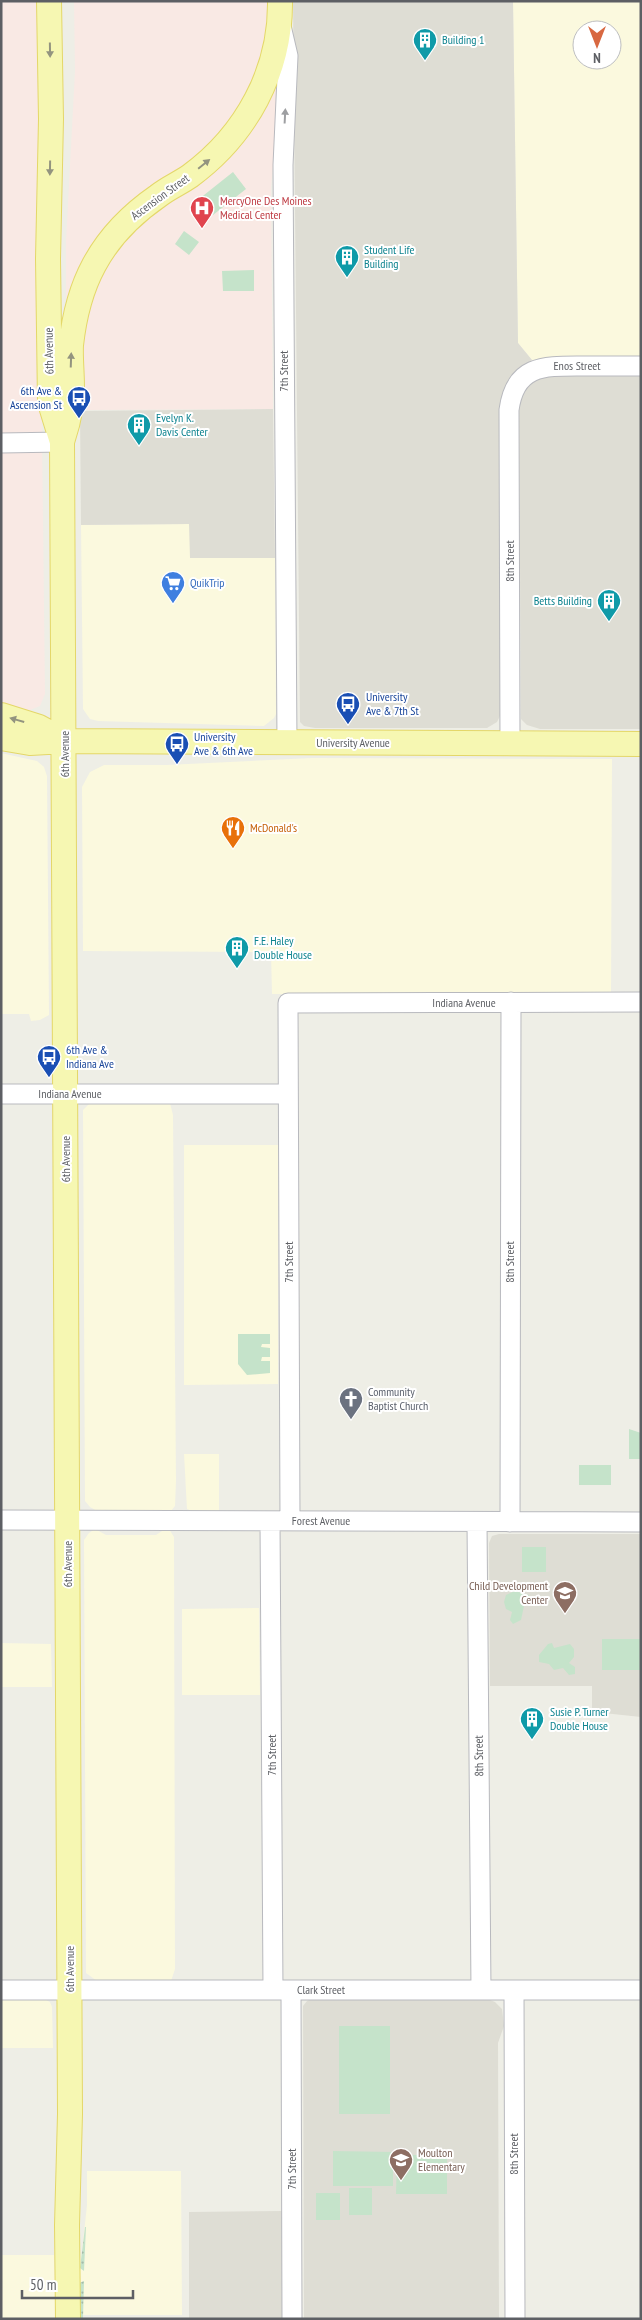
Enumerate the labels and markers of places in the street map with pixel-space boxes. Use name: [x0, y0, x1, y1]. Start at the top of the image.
building icon: Building 1: [412, 27, 438, 61]
place label: Building 1: [442, 32, 484, 47]
place label: MercyOne Des Moines Medical Center: [220, 193, 311, 222]
hospital icon: MercyOne Des Moines Medical Center: [189, 195, 215, 229]
place label: Student Life Building: [364, 242, 414, 271]
building icon: Student Life Building: [334, 244, 360, 278]
place label: 6th Ave & Ascension St: [10, 383, 63, 412]
bus stop icon: 6th Ave & Ascension St: [66, 385, 92, 419]
place label: Evelyn K. Davis Center: [156, 410, 209, 439]
building icon: Evelyn K. Davis Center: [126, 412, 152, 446]
supermarket icon: QuikTrip: [160, 570, 186, 604]
place label: QuikTrip: [190, 575, 225, 590]
building icon: Betts Building: [596, 588, 622, 622]
place label: Betts Building: [534, 593, 592, 608]
place label: University Ave & 7th St: [366, 689, 419, 718]
bus stop icon: University Ave & 7th St: [335, 691, 361, 725]
place label: University Ave & 6th Ave: [194, 729, 253, 758]
bus stop icon: University Ave & 6th Ave: [164, 731, 190, 765]
restaurant icon: McDonald's: [220, 815, 246, 849]
place label: McDonald's: [250, 820, 297, 835]
place label: F.E. Haley Double House: [254, 933, 312, 962]
building icon: F.E. Haley Double House: [224, 935, 250, 969]
place label: 6th Ave & Indiana Ave: [66, 1042, 114, 1071]
bus stop icon: 6th Ave & Indiana Ave: [36, 1044, 62, 1078]
place label: Community Baptist Church: [368, 1384, 428, 1413]
church icon: Community Baptist Church: [338, 1386, 364, 1420]
place label: Child Development Center: [469, 1578, 549, 1607]
school or university icon: Child Development Center: [552, 1580, 578, 1614]
place label: Susie P. Turner Double House: [550, 1704, 609, 1733]
building icon: Susie P. Turner Double House: [519, 1706, 545, 1740]
place label: Moulton Elementary: [418, 2145, 465, 2174]
school or university icon: Moulton Elementary: [388, 2147, 414, 2181]

